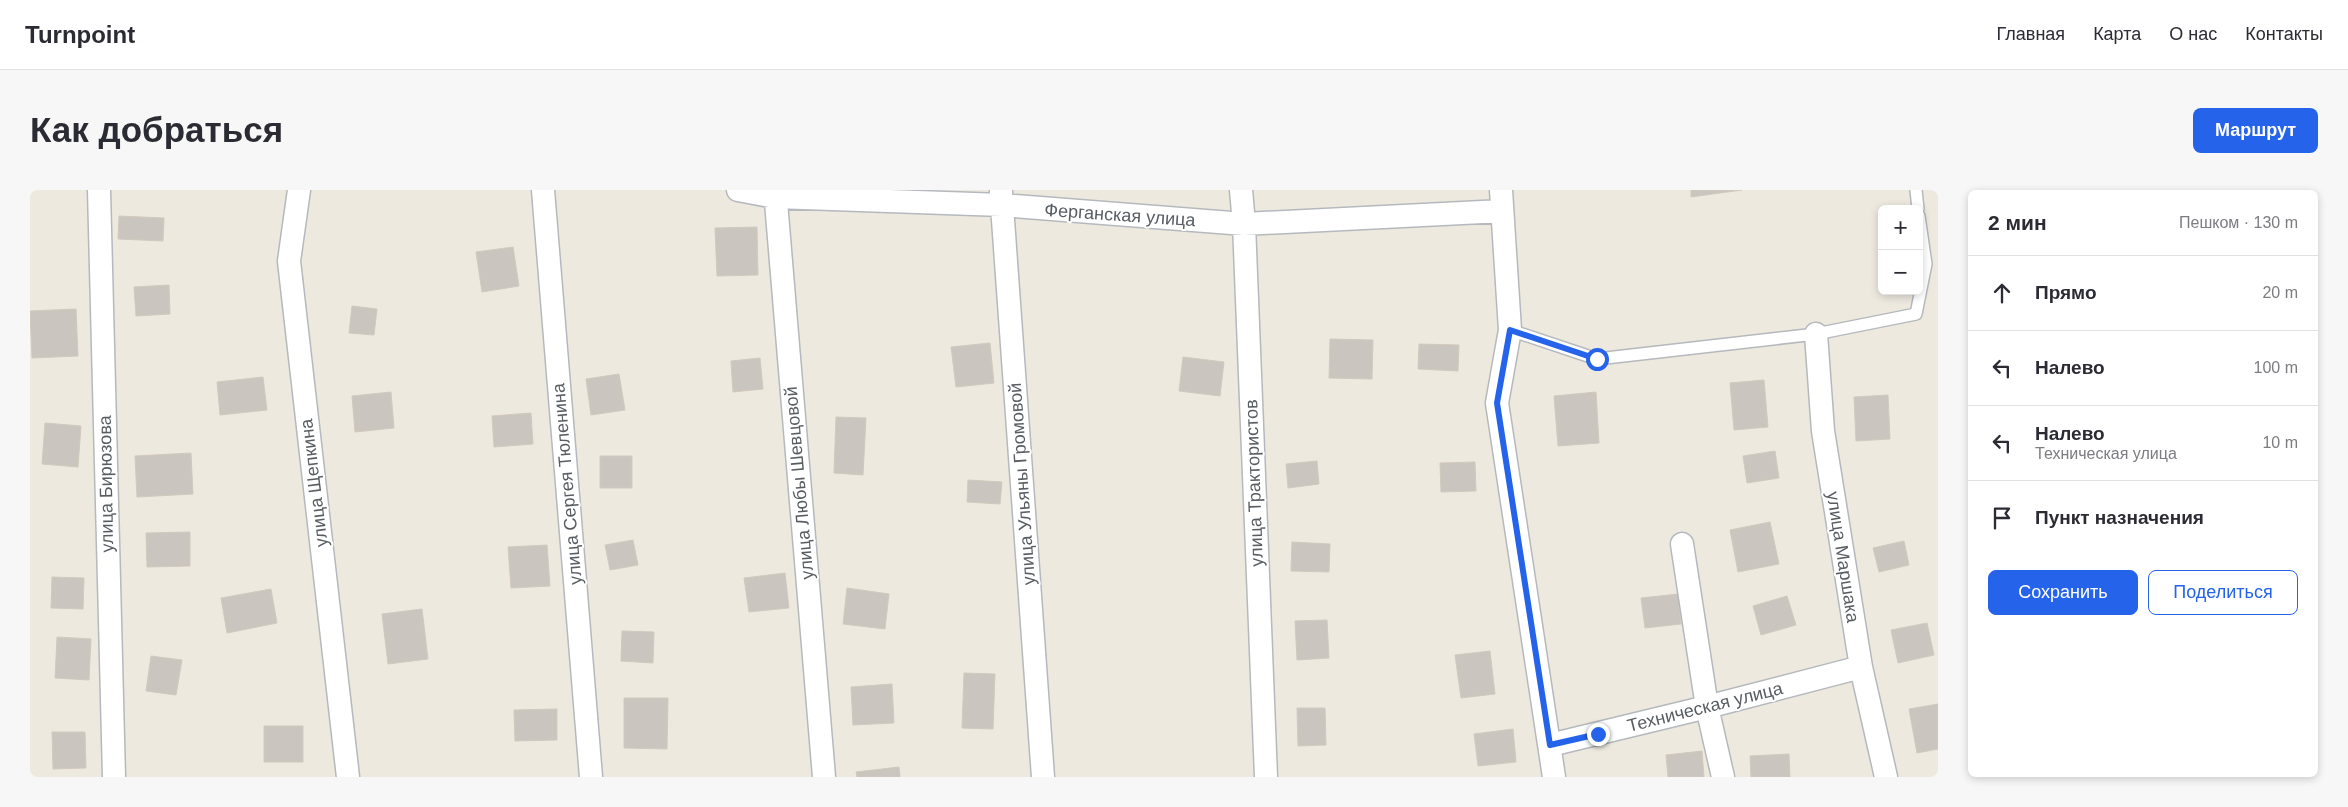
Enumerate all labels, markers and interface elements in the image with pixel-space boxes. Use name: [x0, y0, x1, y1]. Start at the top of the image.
text: Turnpoint: [25, 21, 135, 48]
text: Главная: [1997, 24, 2065, 44]
text: Карта: [2093, 24, 2141, 44]
text: О нас: [2169, 24, 2217, 44]
text: Контакты: [2245, 24, 2323, 44]
button: Маршрут: [2193, 108, 2318, 153]
text: Как добраться: [30, 110, 283, 149]
street label: Ферганская улица: [1044, 200, 1197, 230]
map controls: [1878, 205, 1923, 295]
button: +: [1878, 205, 1923, 250]
text: 2 мин: [1988, 211, 2047, 234]
text: Пешком · 130 m: [2179, 214, 2298, 231]
button: −: [1878, 250, 1923, 295]
icon: ahead: [1988, 279, 2016, 307]
text: Прямо: [2035, 282, 2097, 303]
text: 20 m: [2262, 284, 2298, 301]
route start: [1586, 348, 1609, 371]
icon: left: [1988, 354, 2016, 382]
text: Налево: [2035, 357, 2105, 378]
text: 100 m: [2254, 359, 2298, 376]
street label: улица Сергея Тюленина: [548, 381, 586, 586]
street label: улица Ульяны Громовой: [1005, 382, 1039, 586]
street label: улица Любы Шевцовой: [781, 386, 817, 580]
street label: улица Трактористов: [1241, 399, 1267, 567]
street label: улица Бирюзова: [95, 414, 117, 553]
street label: улица Щепкина: [296, 417, 332, 548]
text: Налево: [2035, 423, 2105, 444]
icon: left: [1988, 429, 2016, 457]
text: 10 m: [2262, 434, 2298, 451]
text: Техническая улица: [2035, 445, 2177, 462]
street label: улица Маршака: [1823, 490, 1863, 625]
icon: arrive: [1988, 504, 2016, 532]
text: Пункт назначения: [2035, 507, 2204, 528]
button: Сохранить: [1988, 570, 2138, 615]
button: Поделиться: [2148, 570, 2298, 615]
street label: Техническая улица: [1625, 678, 1786, 736]
route end: [1587, 723, 1610, 746]

